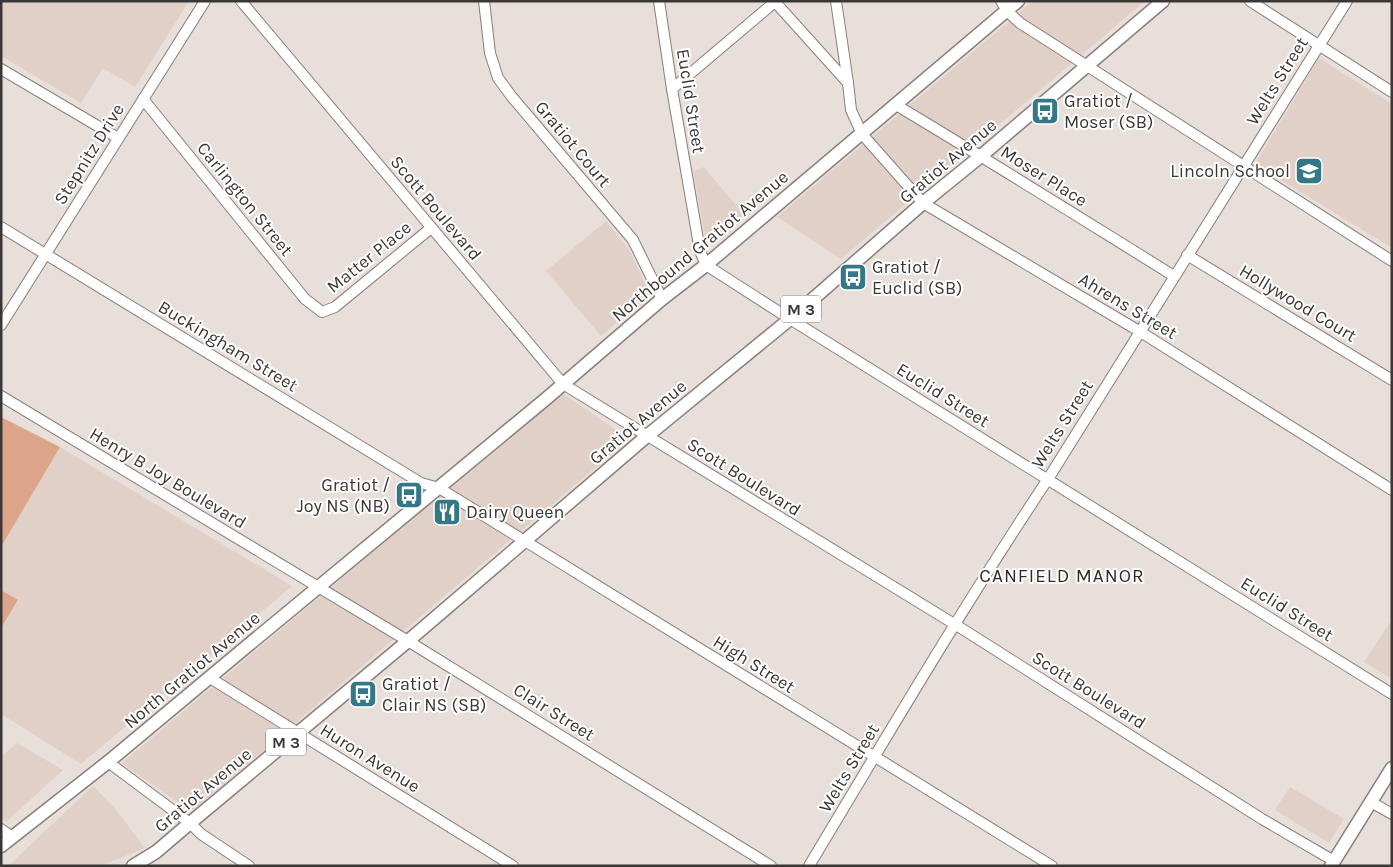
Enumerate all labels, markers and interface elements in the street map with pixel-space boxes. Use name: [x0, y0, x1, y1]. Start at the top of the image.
street label: Welts Street: [1241, 33, 1313, 129]
street label: Euclid Street: [672, 47, 710, 155]
place label: Gratiot / Moser (SB): [1064, 90, 1153, 133]
street label: Gratiot Court: [530, 96, 616, 192]
bus stop icon: Gratiot / Moser (SB): [1030, 96, 1060, 126]
street label: Stepnitz Drive: [49, 99, 129, 209]
street label: Gratiot Avenue: [895, 114, 1001, 208]
street label: Carlington Street: [192, 138, 298, 261]
street label: Moser Place: [997, 141, 1091, 211]
street label: Scott Boulevard: [386, 151, 486, 265]
school or university icon: Lincoln School: [1294, 156, 1324, 186]
place label: Lincoln School: [1170, 160, 1290, 182]
street label: Northbound Gratiot Avenue: [607, 166, 793, 326]
street label: Matter Place: [322, 216, 416, 298]
place label: Gratiot / Euclid (SB): [872, 256, 963, 299]
street label: Hollywood Court: [1235, 259, 1361, 347]
bus stop icon: Gratiot / Euclid (SB): [838, 262, 868, 292]
street label: Ahrens Street: [1075, 268, 1181, 344]
street label: Buckingham Street: [154, 296, 302, 397]
road number: M 3: [781, 296, 821, 322]
street label: Euclid Street: [893, 358, 994, 432]
street label: Gratiot Avenue: [585, 375, 691, 469]
street label: Welts Street: [1026, 376, 1098, 472]
street label: Henry B Joy Boulevard: [86, 423, 250, 533]
street label: Scott Boulevard: [683, 433, 805, 521]
place label: Gratiot / Joy NS (NB): [296, 474, 390, 517]
bus stop icon: Gratiot / Joy NS (NB): [394, 480, 424, 510]
restaurant icon: Dairy Queen: [432, 497, 462, 527]
place label: Dairy Queen: [466, 501, 564, 523]
district label: CANFIELD MANOR: [979, 565, 1145, 587]
street label: Euclid Street: [1237, 572, 1338, 646]
street label: North Gratiot Avenue: [119, 607, 265, 733]
street label: High Street: [709, 630, 799, 698]
street label: Scott Boulevard: [1028, 646, 1150, 734]
place label: Gratiot / Clair NS (SB): [382, 673, 486, 716]
street label: Clair Street: [509, 678, 599, 746]
bus stop icon: Gratiot / Clair NS (SB): [348, 679, 378, 709]
street label: Huron Avenue: [316, 719, 424, 797]
street label: Welts Street: [814, 719, 884, 816]
road number: M 3: [266, 729, 306, 756]
street label: Gratiot Avenue: [150, 743, 256, 837]

